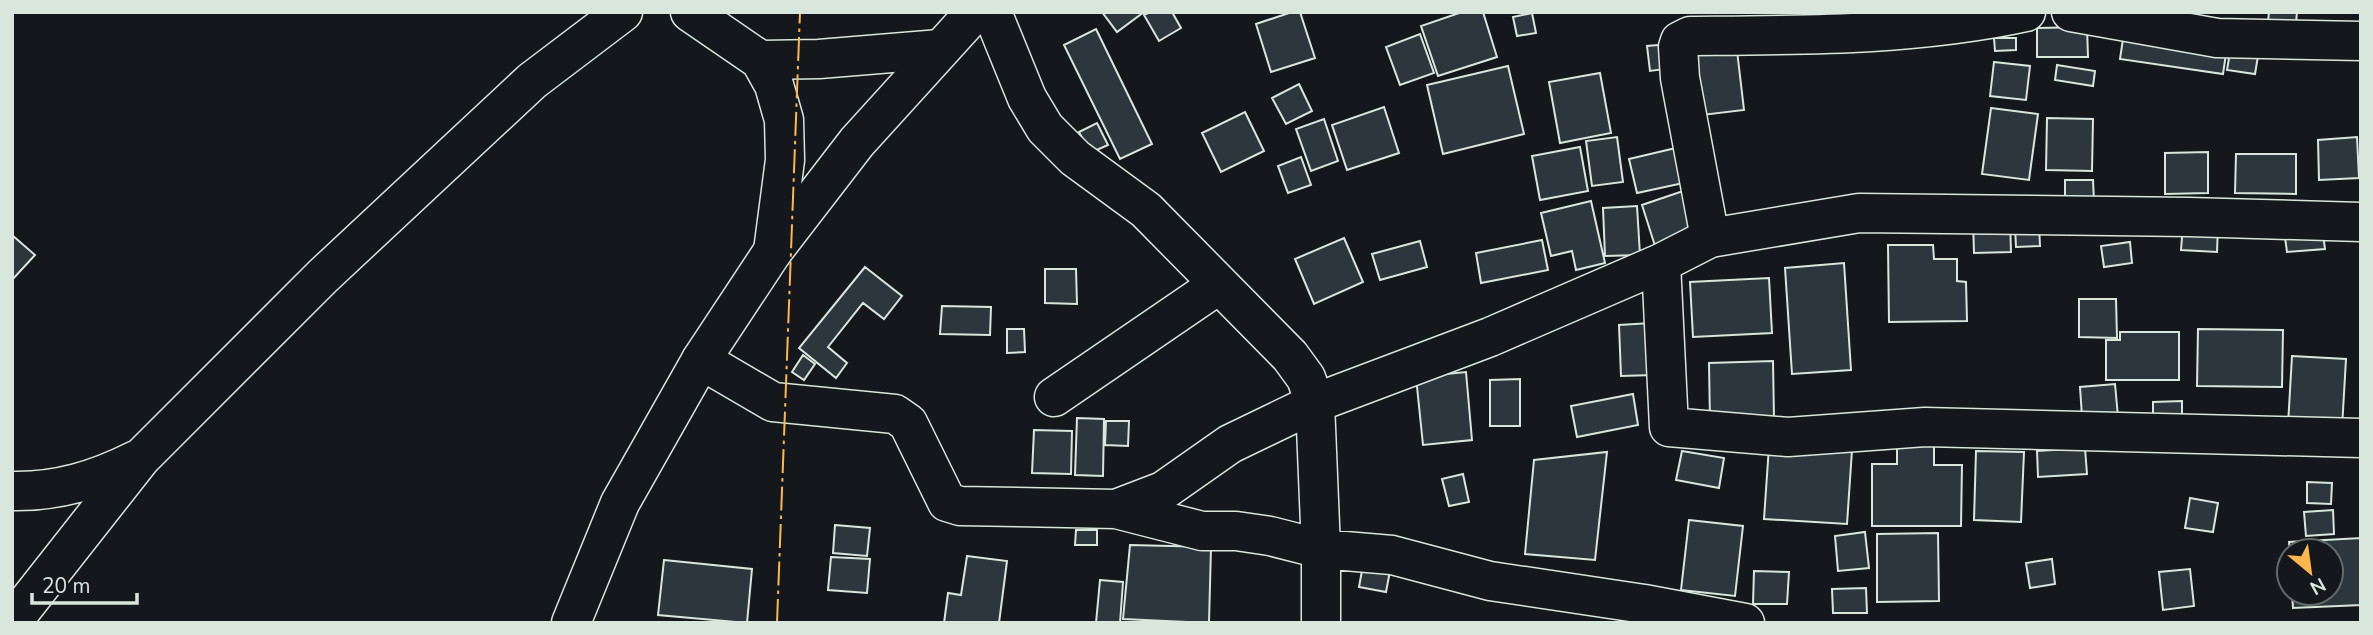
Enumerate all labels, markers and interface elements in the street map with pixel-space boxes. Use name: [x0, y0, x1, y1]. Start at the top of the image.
north arrow: [2275, 537, 2345, 607]
scale bar: [32, 562, 136, 606]
text: N: [2305, 571, 2330, 601]
text: 20 m: [42, 572, 91, 600]

